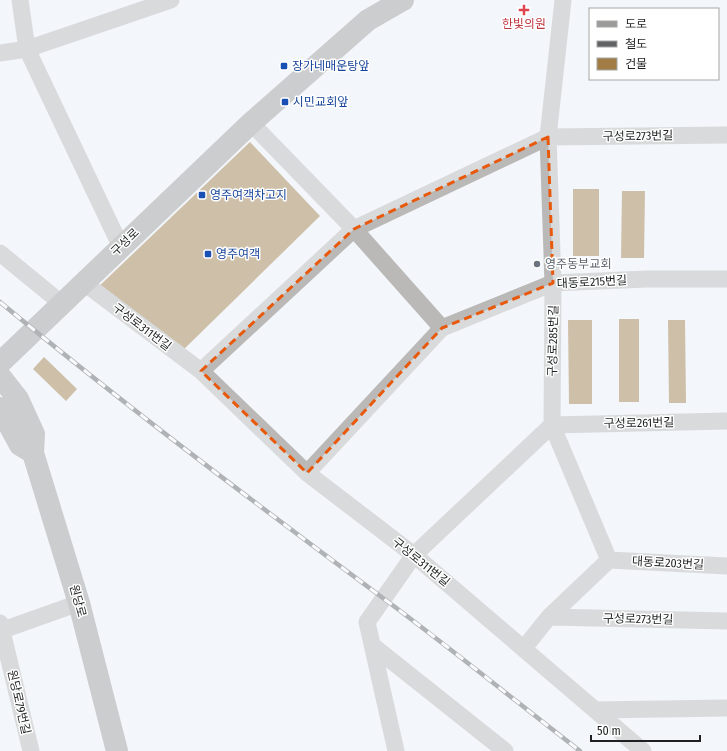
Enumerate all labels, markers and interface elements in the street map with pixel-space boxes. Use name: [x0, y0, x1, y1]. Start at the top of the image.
marker: 한빛의원: [518, 4, 530, 16]
legend: [589, 8, 719, 80]
place label: 한빛의원: [502, 17, 546, 31]
text: 도로: [625, 17, 647, 31]
text: 철도: [625, 37, 647, 51]
text: 건물: [625, 57, 647, 71]
place label: 장가네매운탕앞: [292, 59, 369, 73]
marker: 장가네매운탕앞: [279, 61, 289, 71]
place label: 시민교회앞: [293, 95, 348, 109]
marker: 시민교회앞: [280, 97, 290, 107]
street label: 구성로273번길: [603, 128, 673, 144]
place label: 영주여객차고지: [210, 188, 287, 202]
marker: 영주여객차고지: [197, 190, 207, 200]
street label: 구성로: [108, 225, 142, 259]
place label: 영주여객: [216, 247, 260, 261]
marker: 영주여객: [203, 249, 213, 259]
place label: 영주동부교회: [545, 257, 611, 271]
marker: 영주동부교회: [532, 259, 542, 269]
street label: 대동로215번길: [556, 273, 628, 291]
street label: 구성로311번길: [110, 300, 174, 354]
street label: 구성로285번길: [545, 305, 561, 377]
street label: 구성로261번길: [604, 415, 674, 431]
street label: 구성로311번길: [390, 535, 452, 589]
street label: 대동로203번길: [632, 554, 704, 572]
street label: 원당로: [67, 583, 89, 619]
street label: 구성로273번길: [603, 611, 673, 627]
street label: 원당로79번길: [5, 668, 33, 736]
scale bar: [591, 717, 700, 743]
text: 50 m: [597, 724, 621, 738]

